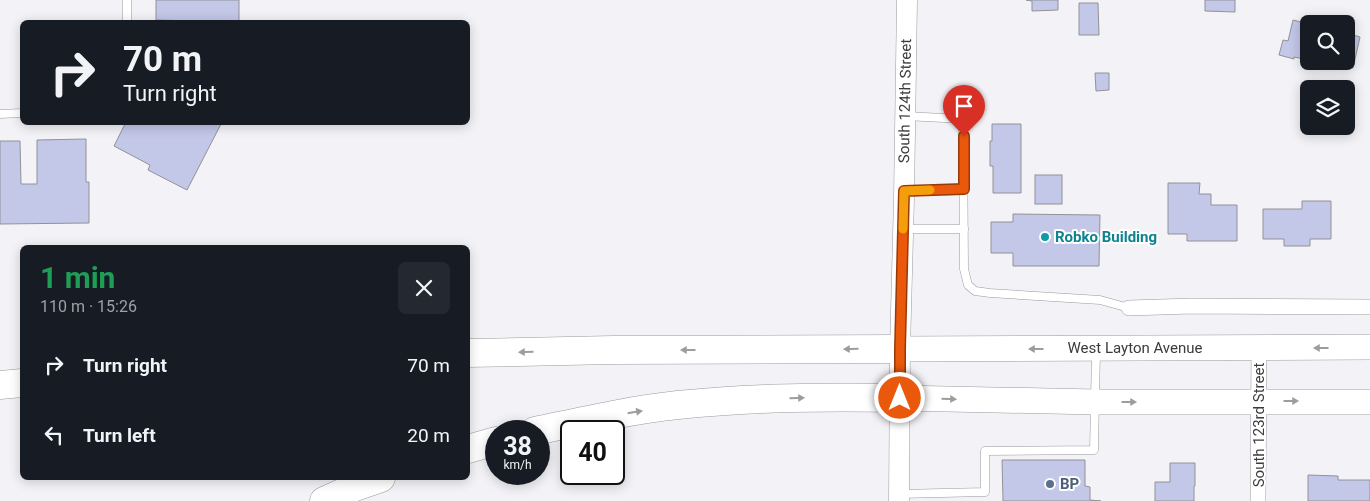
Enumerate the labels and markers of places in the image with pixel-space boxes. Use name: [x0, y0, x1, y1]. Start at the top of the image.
pin: [943, 85, 985, 136]
place label: Robko Building: [1055, 228, 1157, 246]
marker: Robko Building: [1039, 231, 1051, 243]
place label: BP: [1060, 475, 1080, 493]
marker: BP: [1044, 478, 1056, 490]

